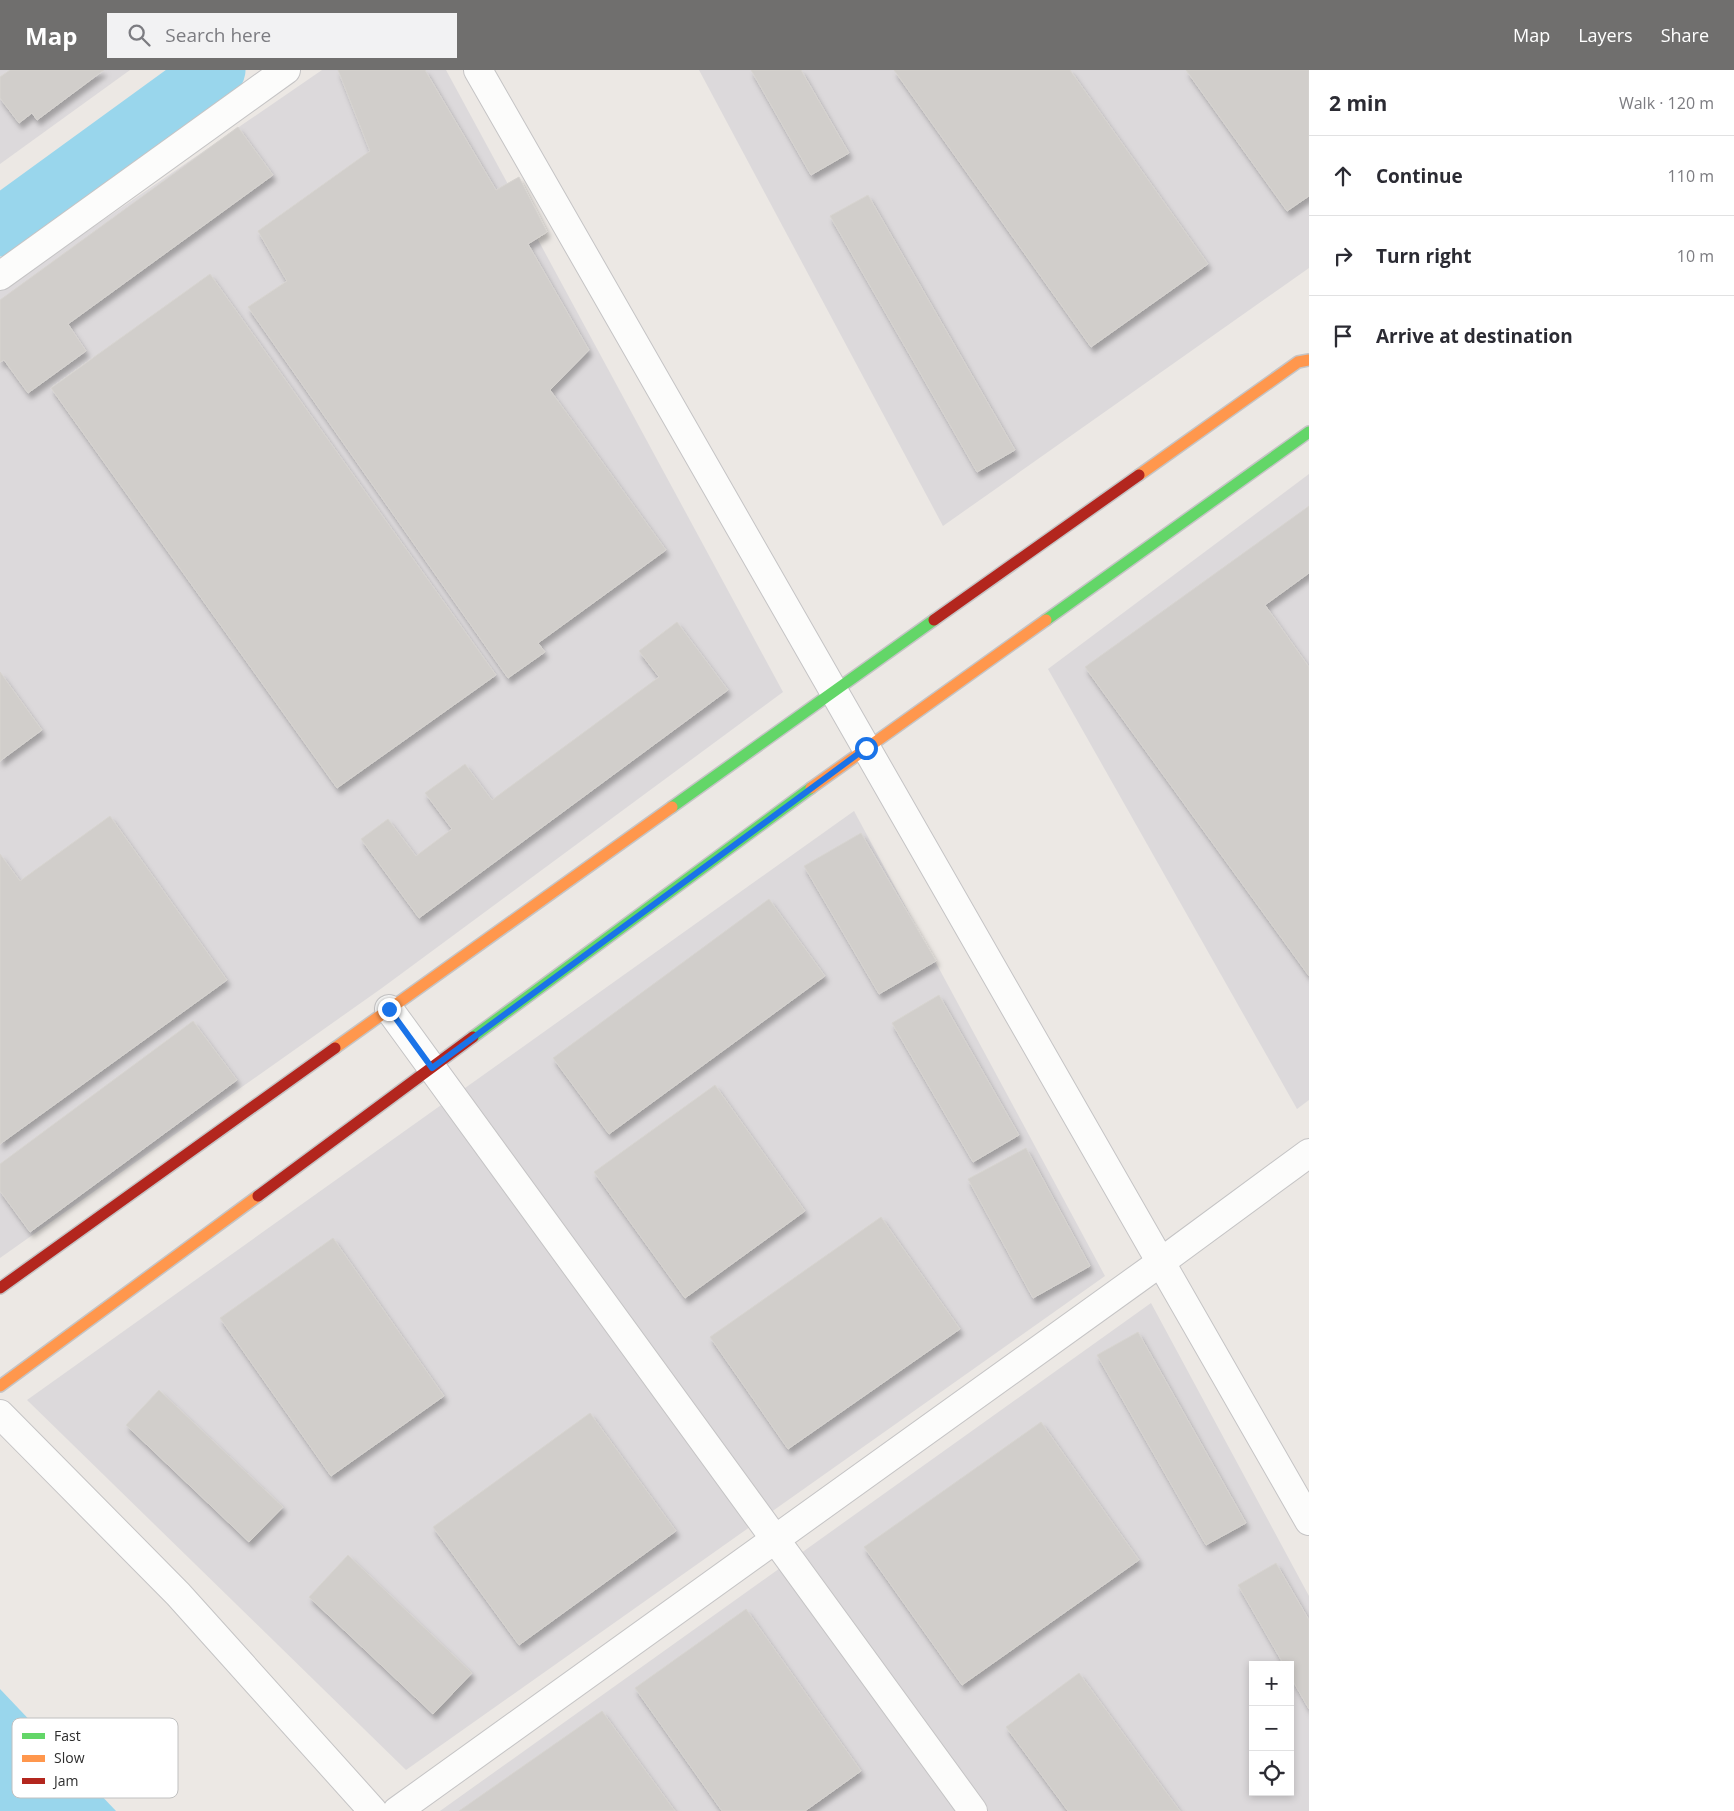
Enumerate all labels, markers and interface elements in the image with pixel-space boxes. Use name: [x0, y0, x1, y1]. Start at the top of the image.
search box: [107, 13, 457, 58]
text: Map: [25, 19, 77, 52]
icon: search: [125, 21, 153, 49]
text: Search here: [165, 22, 271, 48]
text: Map: [1513, 23, 1550, 47]
text: Layers: [1578, 23, 1633, 47]
text: Share: [1661, 23, 1709, 47]
text: 2 min: [1329, 89, 1387, 117]
text: Walk · 120 m: [1619, 92, 1714, 114]
icon: ahead: [1329, 162, 1357, 190]
text: Continue: [1376, 163, 1463, 189]
text: 110 m: [1668, 165, 1714, 187]
icon: right: [1329, 242, 1357, 270]
text: Turn right: [1376, 243, 1471, 269]
text: 10 m: [1677, 245, 1714, 267]
icon: arrive: [1329, 322, 1357, 350]
text: Arrive at destination: [1376, 323, 1573, 349]
route start: [855, 737, 878, 760]
route end: [378, 998, 401, 1021]
map controls: [1249, 1661, 1294, 1796]
button: +: [1249, 1661, 1294, 1706]
button: −: [1249, 1706, 1294, 1751]
legend: [12, 1718, 178, 1798]
text: Fast: [54, 1726, 81, 1745]
text: Slow: [54, 1748, 85, 1767]
button: locate: [1249, 1751, 1294, 1796]
text: Jam: [52, 1771, 79, 1790]

